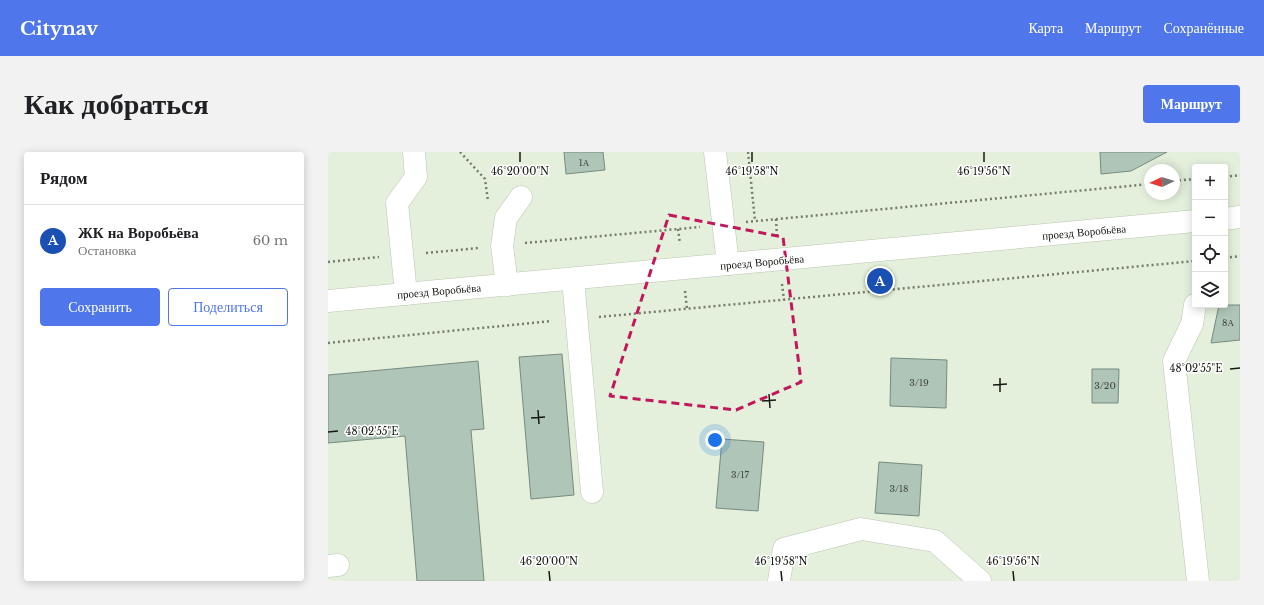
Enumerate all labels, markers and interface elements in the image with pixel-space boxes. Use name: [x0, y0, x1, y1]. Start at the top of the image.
text: Citynav: [20, 17, 98, 40]
text: Карта: [1028, 19, 1063, 37]
text: Маршрут: [1085, 19, 1141, 37]
text: Сохранённые: [1163, 19, 1244, 37]
button: Маршрут: [1143, 85, 1240, 123]
text: Как добраться: [24, 87, 209, 122]
house number: 1А: [579, 157, 590, 168]
north arrow: [1144, 164, 1180, 200]
map controls: [1192, 164, 1228, 308]
button: +: [1192, 164, 1228, 200]
text: 46°20'00"N: [491, 165, 549, 178]
text: 46°19'58"N: [726, 165, 778, 178]
text: 46°19'56"N: [957, 165, 1011, 178]
text: Рядом: [40, 168, 88, 189]
button: −: [1192, 200, 1228, 236]
street label: проезд Воробьёва: [1041, 221, 1127, 243]
text: ЖК на Воробьёва: [78, 223, 199, 242]
text: A: [48, 232, 58, 249]
text: 60 m: [253, 232, 288, 249]
button: locate: [1192, 236, 1228, 272]
text: Остановка: [78, 242, 136, 259]
street label: проезд Воробьёва: [719, 251, 805, 273]
pin: A: [867, 266, 893, 296]
button: layers: [1192, 272, 1228, 308]
street label: проезд Воробьёва: [396, 280, 482, 302]
button: Сохранить: [40, 288, 160, 326]
button: Поделиться: [168, 288, 288, 326]
house number: 8А: [1222, 317, 1234, 328]
text: 48°02'55"E: [1170, 362, 1222, 375]
house number: 3/19: [909, 377, 929, 388]
house number: 3/20: [1094, 380, 1116, 391]
text: 48°02'55"E: [346, 425, 398, 438]
your location: [705, 430, 725, 450]
house number: 3/17: [731, 469, 750, 480]
house number: 3/18: [889, 483, 909, 494]
text: 46°20'00"N: [520, 555, 578, 568]
text: 46°19'58"N: [755, 555, 807, 568]
text: 46°19'56"N: [986, 555, 1040, 568]

